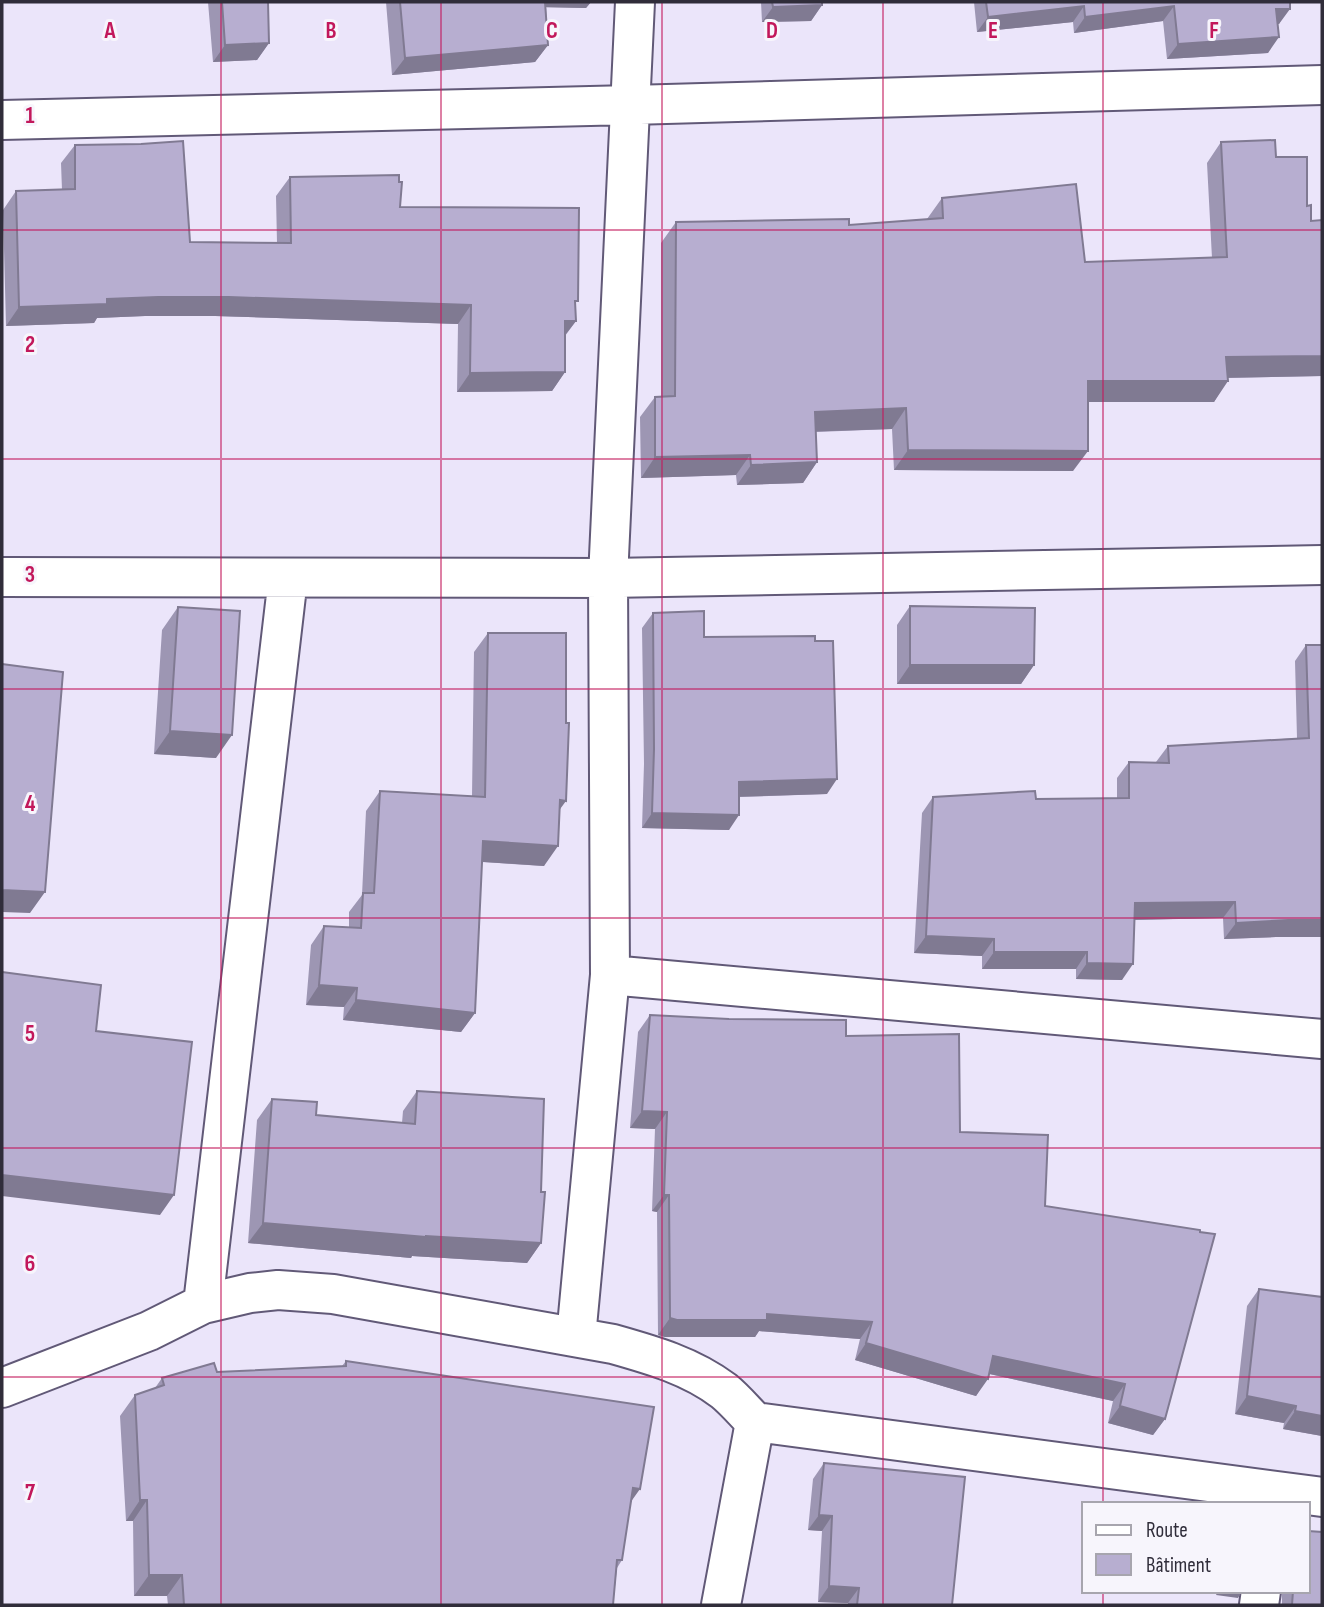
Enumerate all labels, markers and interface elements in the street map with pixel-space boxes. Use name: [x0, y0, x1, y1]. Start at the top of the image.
text: A: [104, 17, 117, 45]
text: B: [326, 17, 337, 45]
text: C: [546, 17, 558, 45]
text: D: [766, 17, 778, 45]
text: E: [988, 17, 998, 45]
text: F: [1209, 17, 1219, 45]
text: 1: [25, 102, 35, 130]
text: 2: [25, 331, 35, 359]
text: 3: [25, 561, 35, 589]
text: 4: [25, 790, 36, 818]
text: 5: [25, 1020, 35, 1048]
text: 6: [25, 1250, 35, 1278]
text: 7: [25, 1479, 35, 1507]
legend: [1082, 1502, 1310, 1593]
text: Route: [1146, 1518, 1188, 1543]
text: Bâtiment: [1146, 1553, 1211, 1578]

